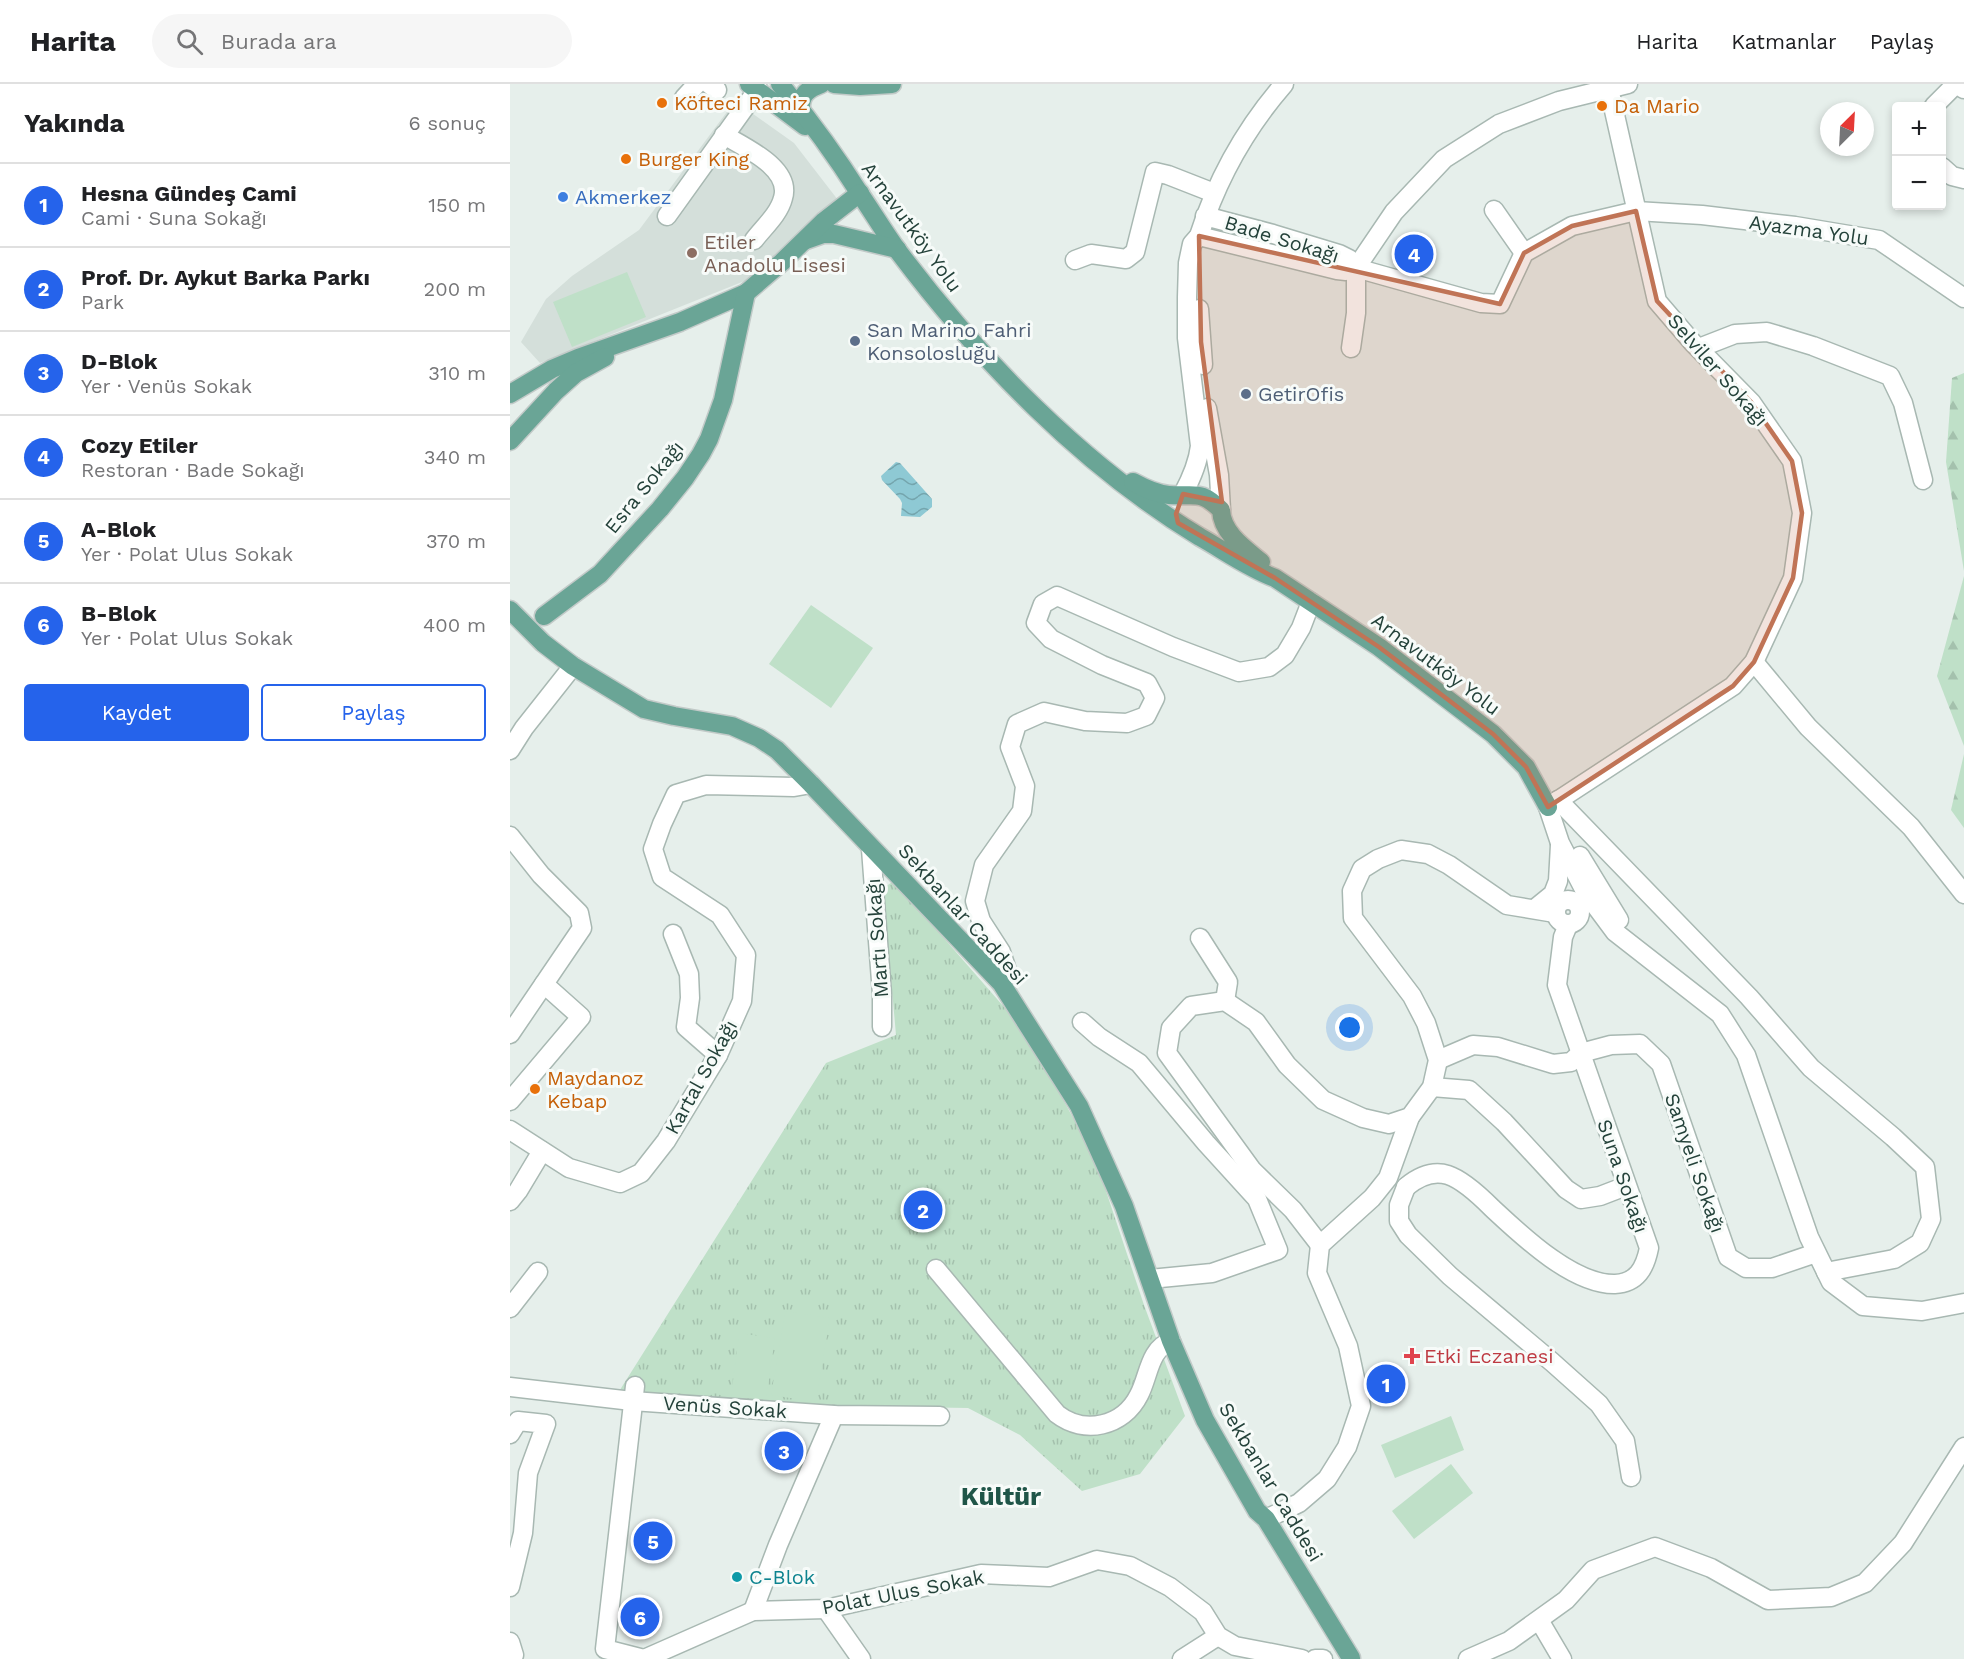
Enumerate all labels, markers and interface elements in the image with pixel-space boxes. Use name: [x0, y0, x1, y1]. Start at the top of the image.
search box: [152, 14, 572, 68]
text: Harita: [30, 25, 116, 58]
icon: search: [173, 25, 206, 58]
text: Burada ara: [221, 29, 337, 54]
text: Harita: [1636, 29, 1698, 54]
text: Katmanlar: [1731, 29, 1837, 54]
text: Paylaş: [1870, 29, 1934, 54]
place label: Köfteci Ramiz: [674, 91, 808, 115]
place label: Da Mario: [1614, 94, 1700, 118]
marker: Köfteci Ramiz: [655, 96, 669, 110]
marker: Da Mario: [1595, 99, 1609, 113]
north arrow: [1820, 102, 1874, 156]
map controls: [1892, 102, 1946, 210]
button: +: [1892, 102, 1946, 156]
text: Yakında: [24, 108, 125, 138]
text: 6 sonuç: [409, 111, 486, 135]
place label: Burger King: [638, 147, 750, 171]
marker: Burger King: [619, 152, 633, 166]
button: −: [1892, 156, 1946, 210]
street label: Arnavutköy Yolu: [857, 157, 967, 297]
text: Hesna Gündeş Cami: [81, 181, 297, 206]
place label: Akmerkez: [575, 185, 672, 209]
marker: Akmerkez: [556, 190, 570, 204]
text: 1: [39, 193, 48, 217]
text: 150 m: [428, 193, 486, 217]
text: Cami · Suna Sokağı: [81, 206, 267, 230]
street label: Bade Sokağı: [1222, 210, 1342, 268]
street label: Ayazma Yolu: [1748, 210, 1870, 250]
place label: Etiler Anadolu Lisesi: [704, 230, 846, 277]
pin: 4: [1394, 232, 1434, 276]
marker: Etiler Anadolu Lisesi: [685, 246, 699, 260]
text: Prof. Dr. Aykut Barka Parkı: [81, 265, 370, 290]
text: 2: [38, 277, 49, 301]
text: 200 m: [424, 277, 486, 301]
text: Park: [81, 290, 124, 314]
street label: Selviler Sokağı: [1663, 309, 1773, 431]
place label: San Marino Fahri Konsolosluğu: [867, 318, 1031, 365]
marker: San Marino Fahri Konsolosluğu: [848, 334, 862, 348]
text: D-Blok: [81, 349, 158, 374]
text: 3: [38, 361, 49, 385]
text: 310 m: [428, 361, 486, 385]
text: Yer · Venüs Sokak: [81, 374, 252, 398]
place label: GetirOfis: [1258, 382, 1344, 406]
marker: GetirOfis: [1239, 387, 1253, 401]
text: Cozy Etiler: [81, 433, 198, 458]
street label: Esra Sokağı: [599, 436, 689, 538]
text: 4: [37, 445, 50, 469]
text: 340 m: [424, 445, 486, 469]
text: Restoran · Bade Sokağı: [81, 458, 305, 482]
text: A-Blok: [81, 517, 156, 542]
text: 5: [38, 529, 49, 553]
text: 370 m: [426, 529, 486, 553]
text: Yer · Polat Ulus Sokak: [81, 542, 293, 566]
text: B-Blok: [81, 601, 157, 626]
street label: Arnavutköy Yolu: [1367, 608, 1505, 720]
text: 6: [37, 613, 50, 637]
text: 400 m: [423, 613, 486, 637]
text: Yer · Polat Ulus Sokak: [81, 626, 293, 650]
button: Kaydet: [24, 684, 249, 741]
button: Paylaş: [261, 684, 486, 741]
street label: Sekbanlar Caddesi: [893, 839, 1033, 989]
street label: Martı Sokağı: [861, 878, 893, 998]
your location: [1335, 1013, 1364, 1042]
street label: Kartal Sokağı: [660, 1016, 742, 1138]
place label: Maydanoz Kebap: [547, 1066, 644, 1113]
marker: Maydanoz Kebap: [528, 1082, 542, 1096]
street label: Samyeli Sokağı: [1660, 1090, 1730, 1236]
street label: Suna Sokağı: [1592, 1116, 1654, 1236]
pin: 2: [904, 1188, 942, 1232]
place label: Etki Eczanesi: [1424, 1344, 1554, 1368]
marker: Etki Eczanesi: [1405, 1349, 1419, 1363]
pin: 1: [1366, 1362, 1406, 1406]
street label: Venüs Sokak: [662, 1391, 788, 1423]
street label: Sekbanlar Caddesi: [1214, 1398, 1328, 1566]
pin: 3: [764, 1428, 804, 1474]
district label: Kültür: [961, 1481, 1042, 1511]
pin: 5: [634, 1518, 672, 1564]
place label: C-Blok: [749, 1565, 815, 1589]
street label: Polat Ulus Sokak: [820, 1565, 986, 1619]
marker: C-Blok: [730, 1570, 744, 1584]
pin: 6: [620, 1594, 660, 1640]

